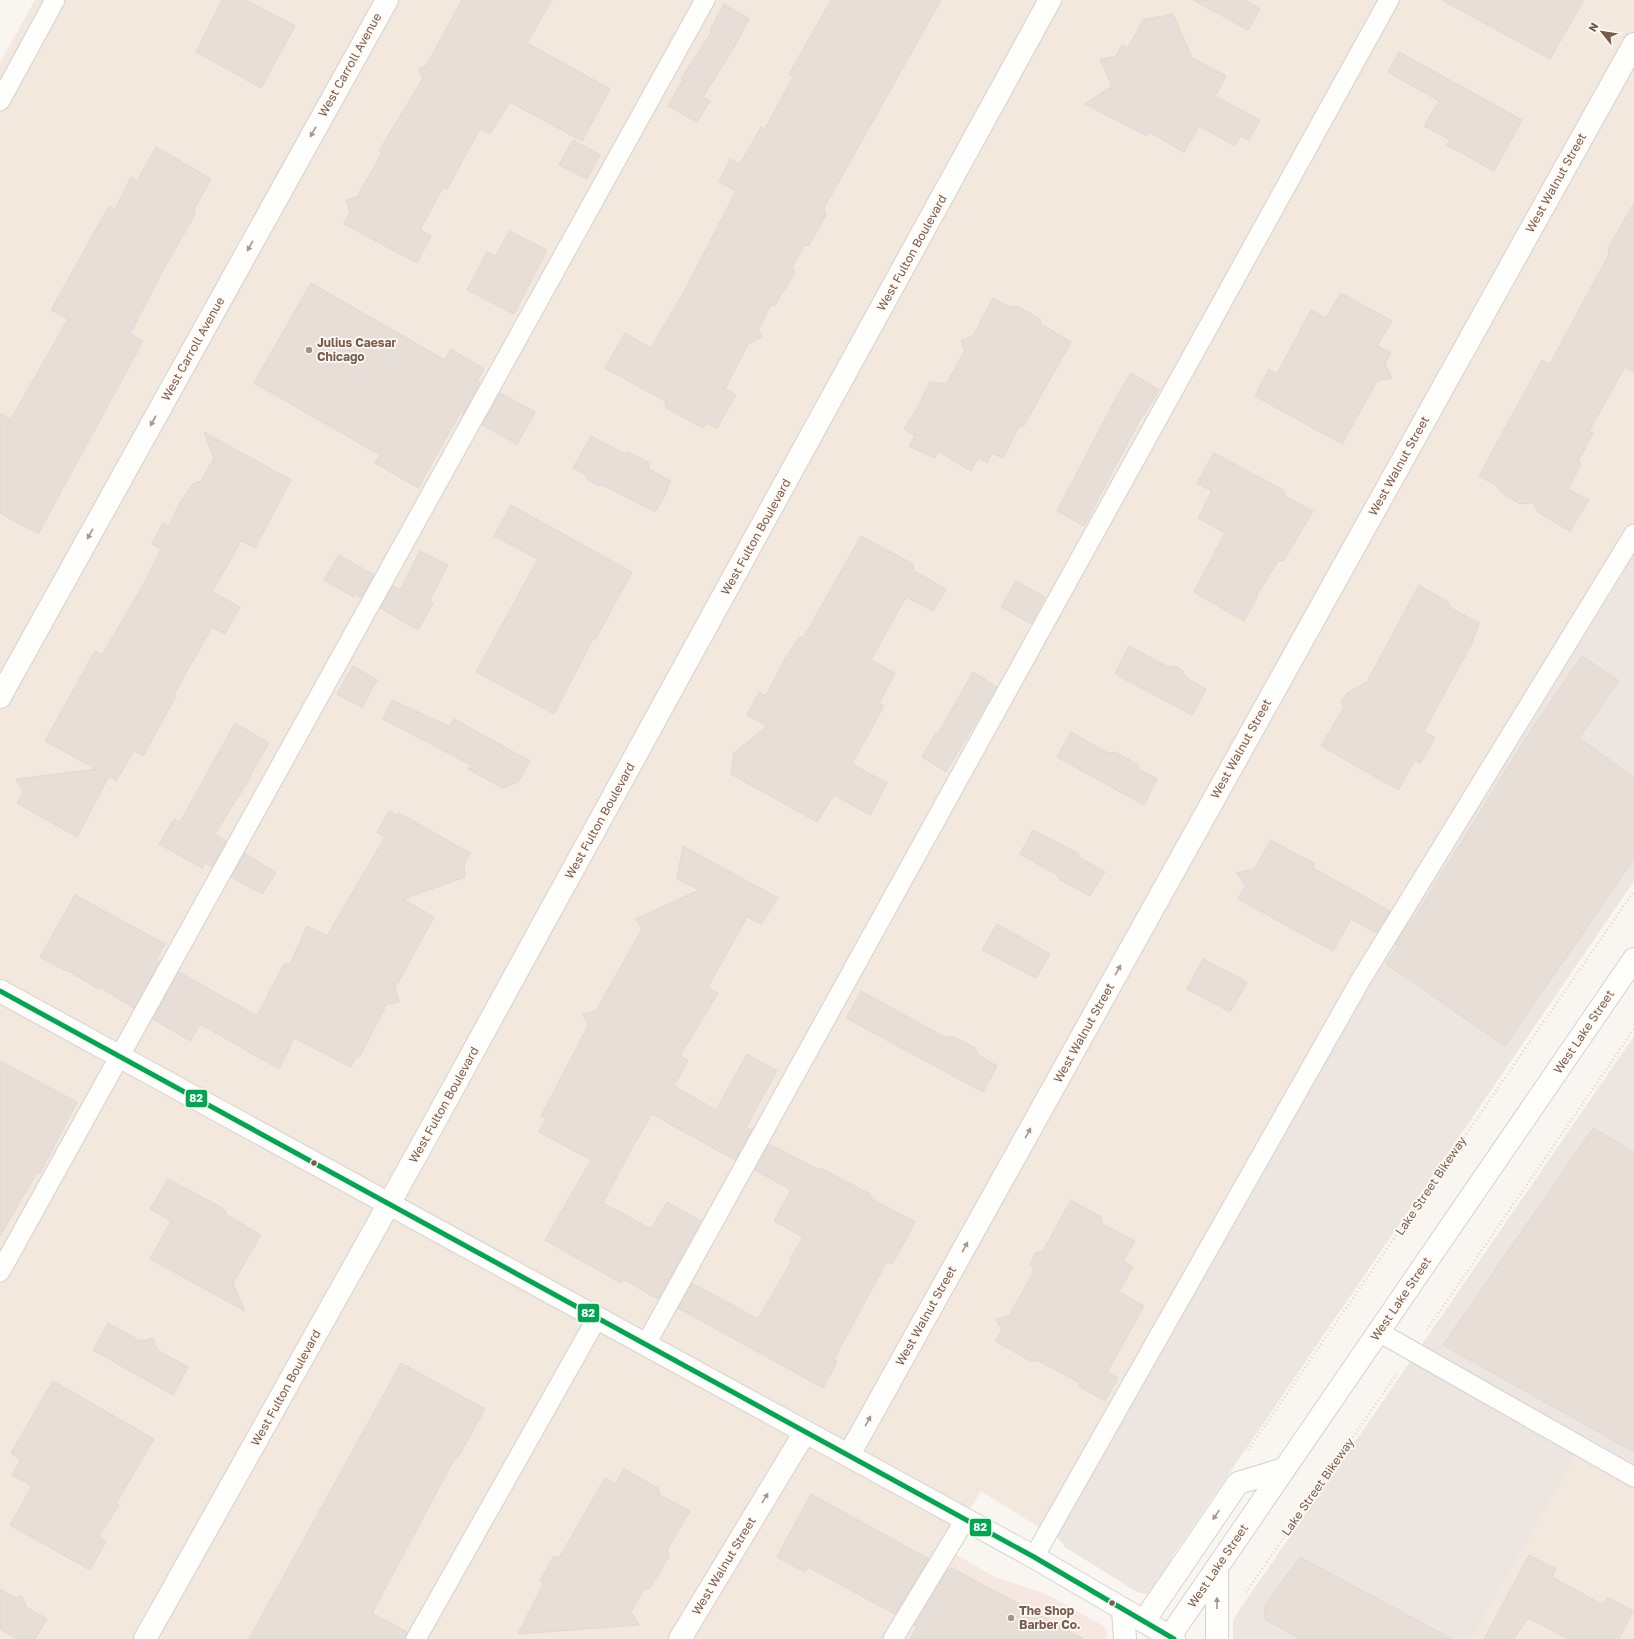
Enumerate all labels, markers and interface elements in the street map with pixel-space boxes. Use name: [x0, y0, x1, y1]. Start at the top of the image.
street label: West Carroll Avenue: [315, 10, 384, 119]
north arrow: [1582, 12, 1622, 52]
text: N: [1585, 20, 1601, 34]
one-way arrow: [310, 126, 317, 138]
street label: West Walnut Street: [1522, 130, 1589, 235]
street label: West Fulton Boulevard: [873, 192, 950, 313]
one-way arrow: [247, 240, 254, 252]
street label: West Carroll Avenue: [158, 294, 227, 403]
place label: Julius Caesar Chicago: [317, 335, 396, 364]
marker: Julius Caesar Chicago: [304, 345, 314, 355]
street label: West Walnut Street: [1365, 413, 1432, 518]
one-way arrow: [150, 415, 157, 427]
street label: West Fulton Boulevard: [717, 476, 794, 597]
one-way arrow: [87, 528, 94, 540]
street label: West Walnut Street: [1207, 696, 1274, 801]
street label: West Fulton Boulevard: [561, 760, 638, 881]
one-way arrow: [1115, 965, 1122, 976]
street label: West Walnut Street: [1050, 980, 1117, 1085]
street label: West Lake Street: [1550, 987, 1617, 1077]
street label: West Fulton Boulevard: [405, 1044, 482, 1165]
line badge: 82: [185, 1089, 208, 1108]
text: 82: [189, 1091, 203, 1104]
one-way arrow: [1025, 1127, 1031, 1139]
street label: Lake Street Bikeway: [1392, 1133, 1469, 1238]
unlabelled marker: [309, 1158, 319, 1168]
one-way arrow: [961, 1241, 968, 1252]
street label: West Lake Street: [1367, 1254, 1434, 1344]
street label: West Walnut Street: [892, 1263, 959, 1368]
line badge: 82: [577, 1303, 600, 1323]
text: 82: [581, 1306, 595, 1319]
street label: West Fulton Boulevard: [247, 1327, 324, 1448]
one-way arrow: [864, 1415, 871, 1427]
street label: Lake Street Bikeway: [1278, 1435, 1357, 1539]
one-way arrow: [762, 1492, 769, 1504]
one-way arrow: [1212, 1510, 1220, 1521]
street label: West Walnut Street: [688, 1514, 759, 1618]
line badge: 82: [969, 1518, 992, 1537]
text: 82: [973, 1520, 987, 1533]
street label: West Lake Street: [1184, 1521, 1251, 1611]
one-way arrow: [1214, 1596, 1220, 1609]
unlabelled marker: [1107, 1598, 1117, 1608]
place label: The Shop Barber Co.: [1019, 1603, 1081, 1632]
marker: The Shop Barber Co.: [1006, 1613, 1016, 1623]

